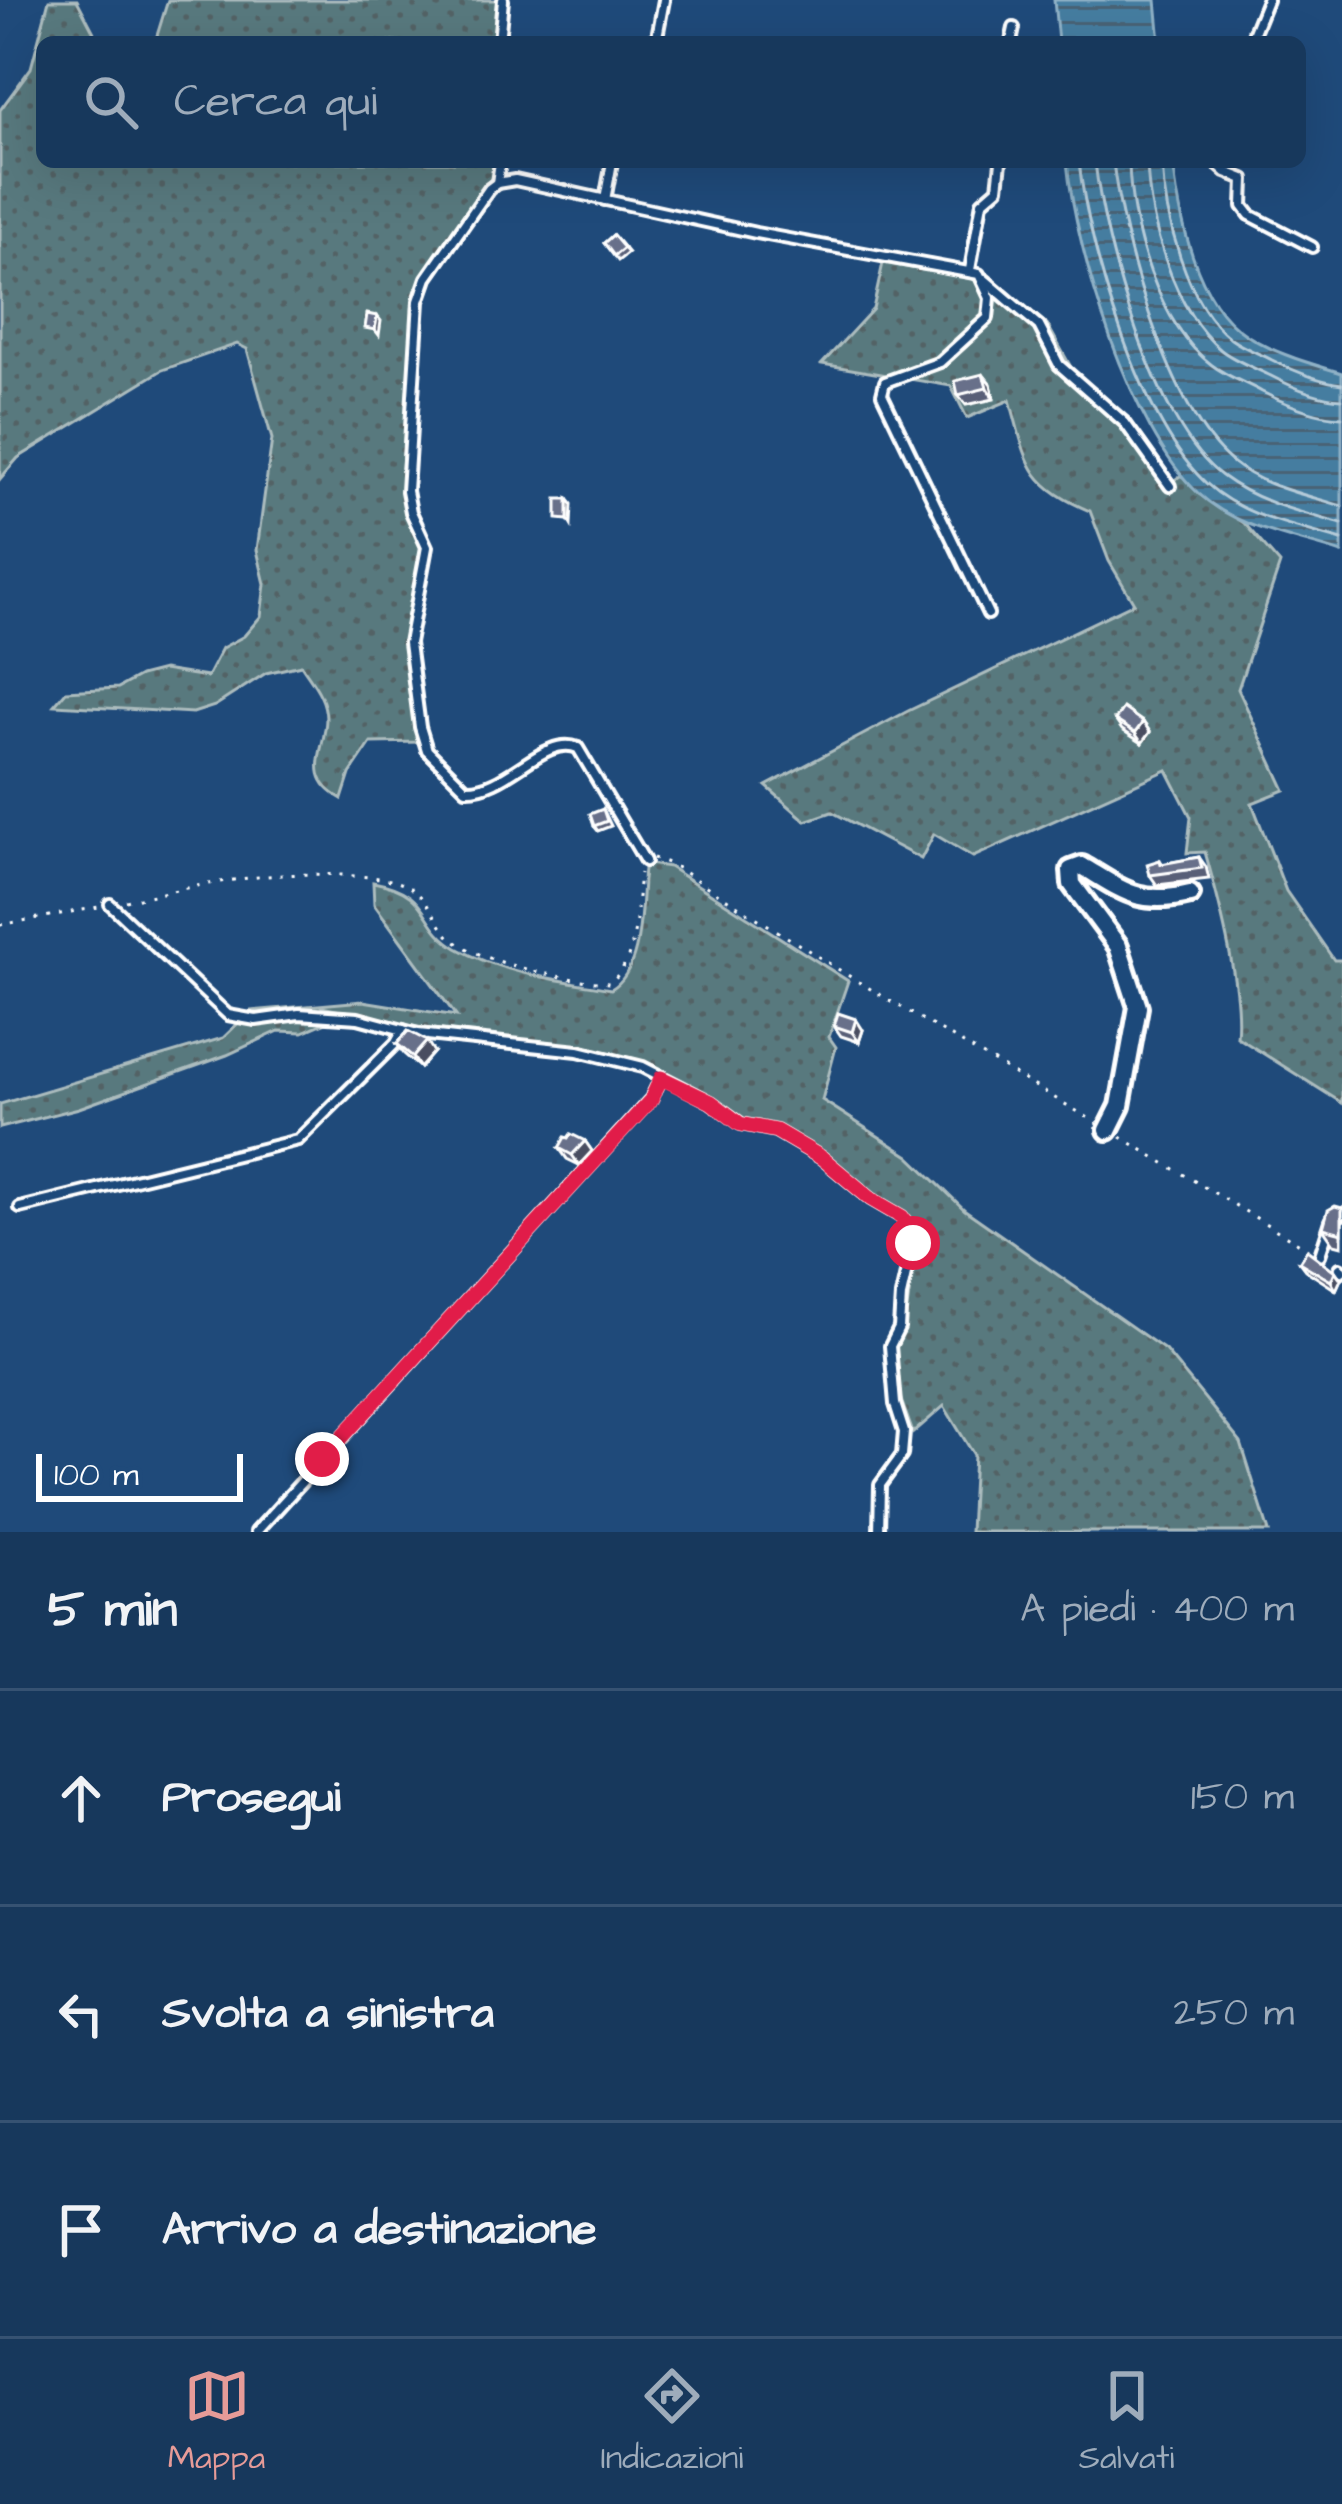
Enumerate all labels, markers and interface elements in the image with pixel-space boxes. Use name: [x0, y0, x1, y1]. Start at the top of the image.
search box: [36, 36, 1306, 168]
icon: search: [78, 69, 144, 135]
text: Cerca qui: [174, 71, 377, 133]
route start: [886, 1216, 940, 1270]
route end: [295, 1432, 349, 1486]
scale bar: [36, 1448, 243, 1501]
text: 100 m: [54, 1452, 139, 1498]
text: 5 min: [48, 1575, 177, 1646]
text: A piedi · 400 m: [1020, 1583, 1294, 1637]
icon: ahead: [48, 1765, 114, 1831]
text: Prosegui: [162, 1767, 341, 1829]
text: 150 m: [1191, 1771, 1294, 1825]
icon: left: [48, 1981, 114, 2047]
text: Svolta a sinistra: [162, 1983, 494, 2045]
text: 250 m: [1173, 1987, 1294, 2041]
icon: arrive: [48, 2197, 114, 2263]
text: Arrivo a destinazione: [162, 2199, 597, 2261]
tab: Mappa: [168, 2363, 265, 2481]
tab: Indicazioni: [601, 2363, 743, 2481]
tab: Salvati: [1079, 2363, 1174, 2481]

